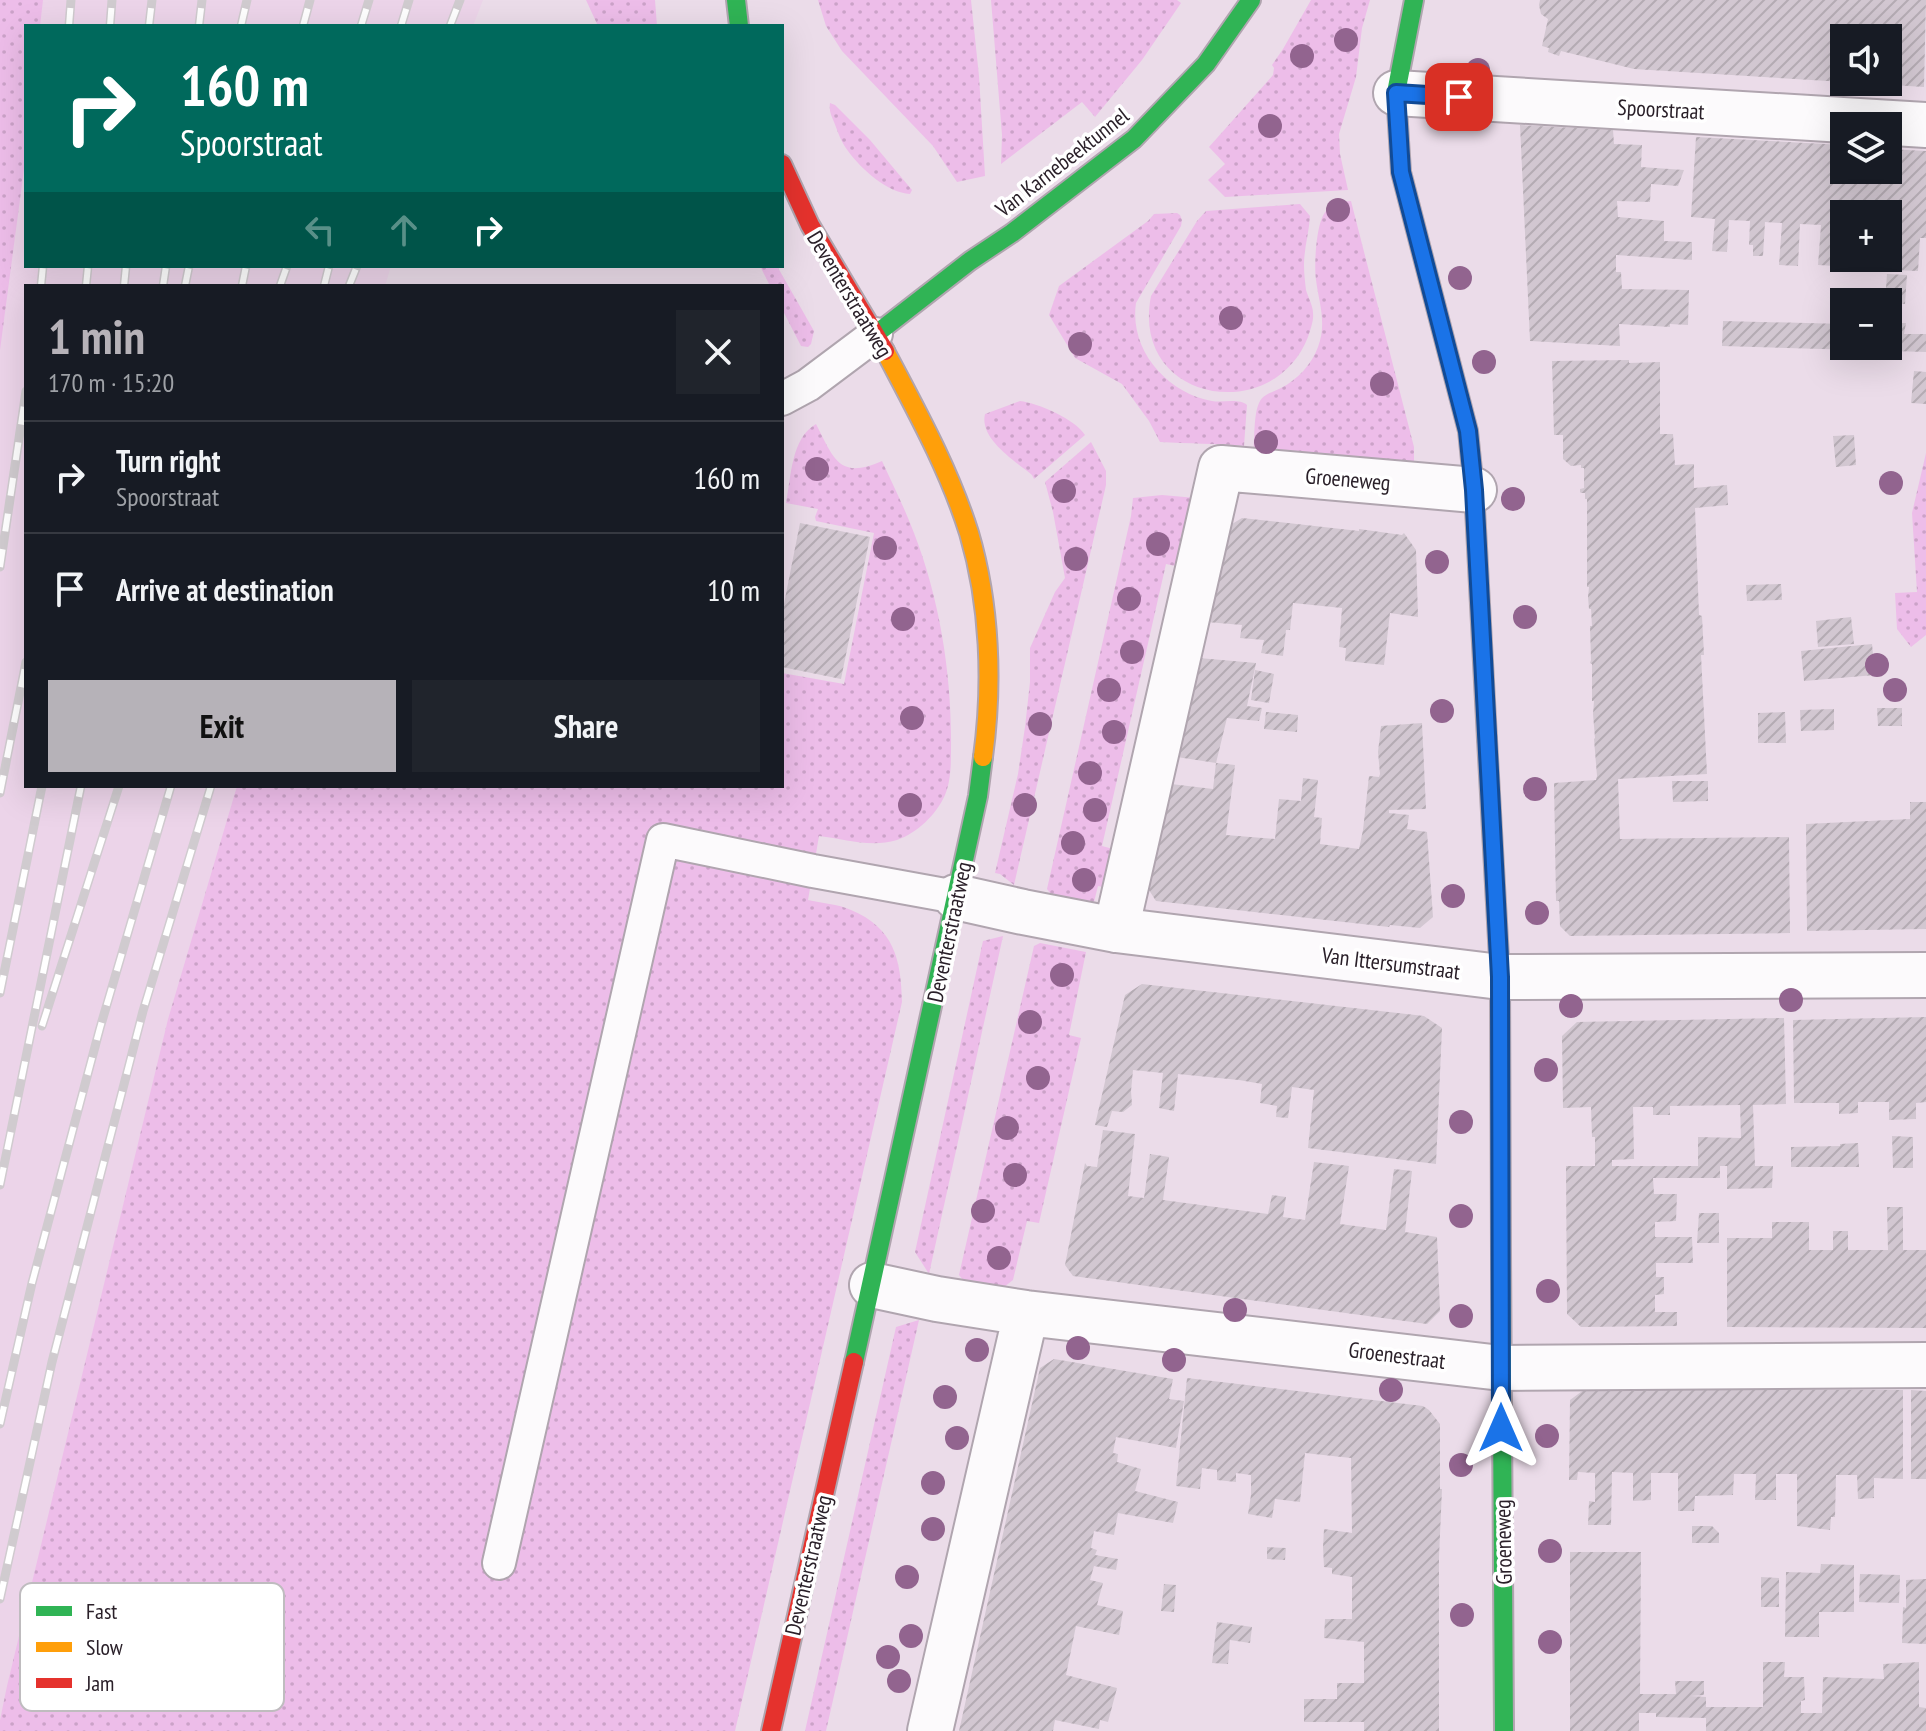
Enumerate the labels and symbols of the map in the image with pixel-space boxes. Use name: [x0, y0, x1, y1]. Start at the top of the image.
pin: [1425, 63, 1493, 131]
street label: Spoorstraat: [1617, 93, 1705, 125]
street label: Van Karnebeektunnel: [989, 101, 1135, 223]
street label: Deventerstraatweg: [801, 226, 899, 362]
street label: Groeneweg: [1304, 461, 1392, 497]
street label: Deventerstraatweg: [920, 859, 978, 1005]
street label: Van Ittersumstraat: [1319, 941, 1462, 985]
street label: Groenestraat: [1347, 1335, 1447, 1375]
position arrow: [1459, 1386, 1543, 1470]
street label: Deventerstraatweg: [778, 1492, 838, 1638]
street label: Groeneweg: [1488, 1499, 1518, 1585]
legend: [20, 1583, 284, 1711]
text: Fast: [86, 1597, 117, 1625]
text: Slow: [86, 1633, 123, 1661]
text: Jam: [85, 1669, 114, 1697]

